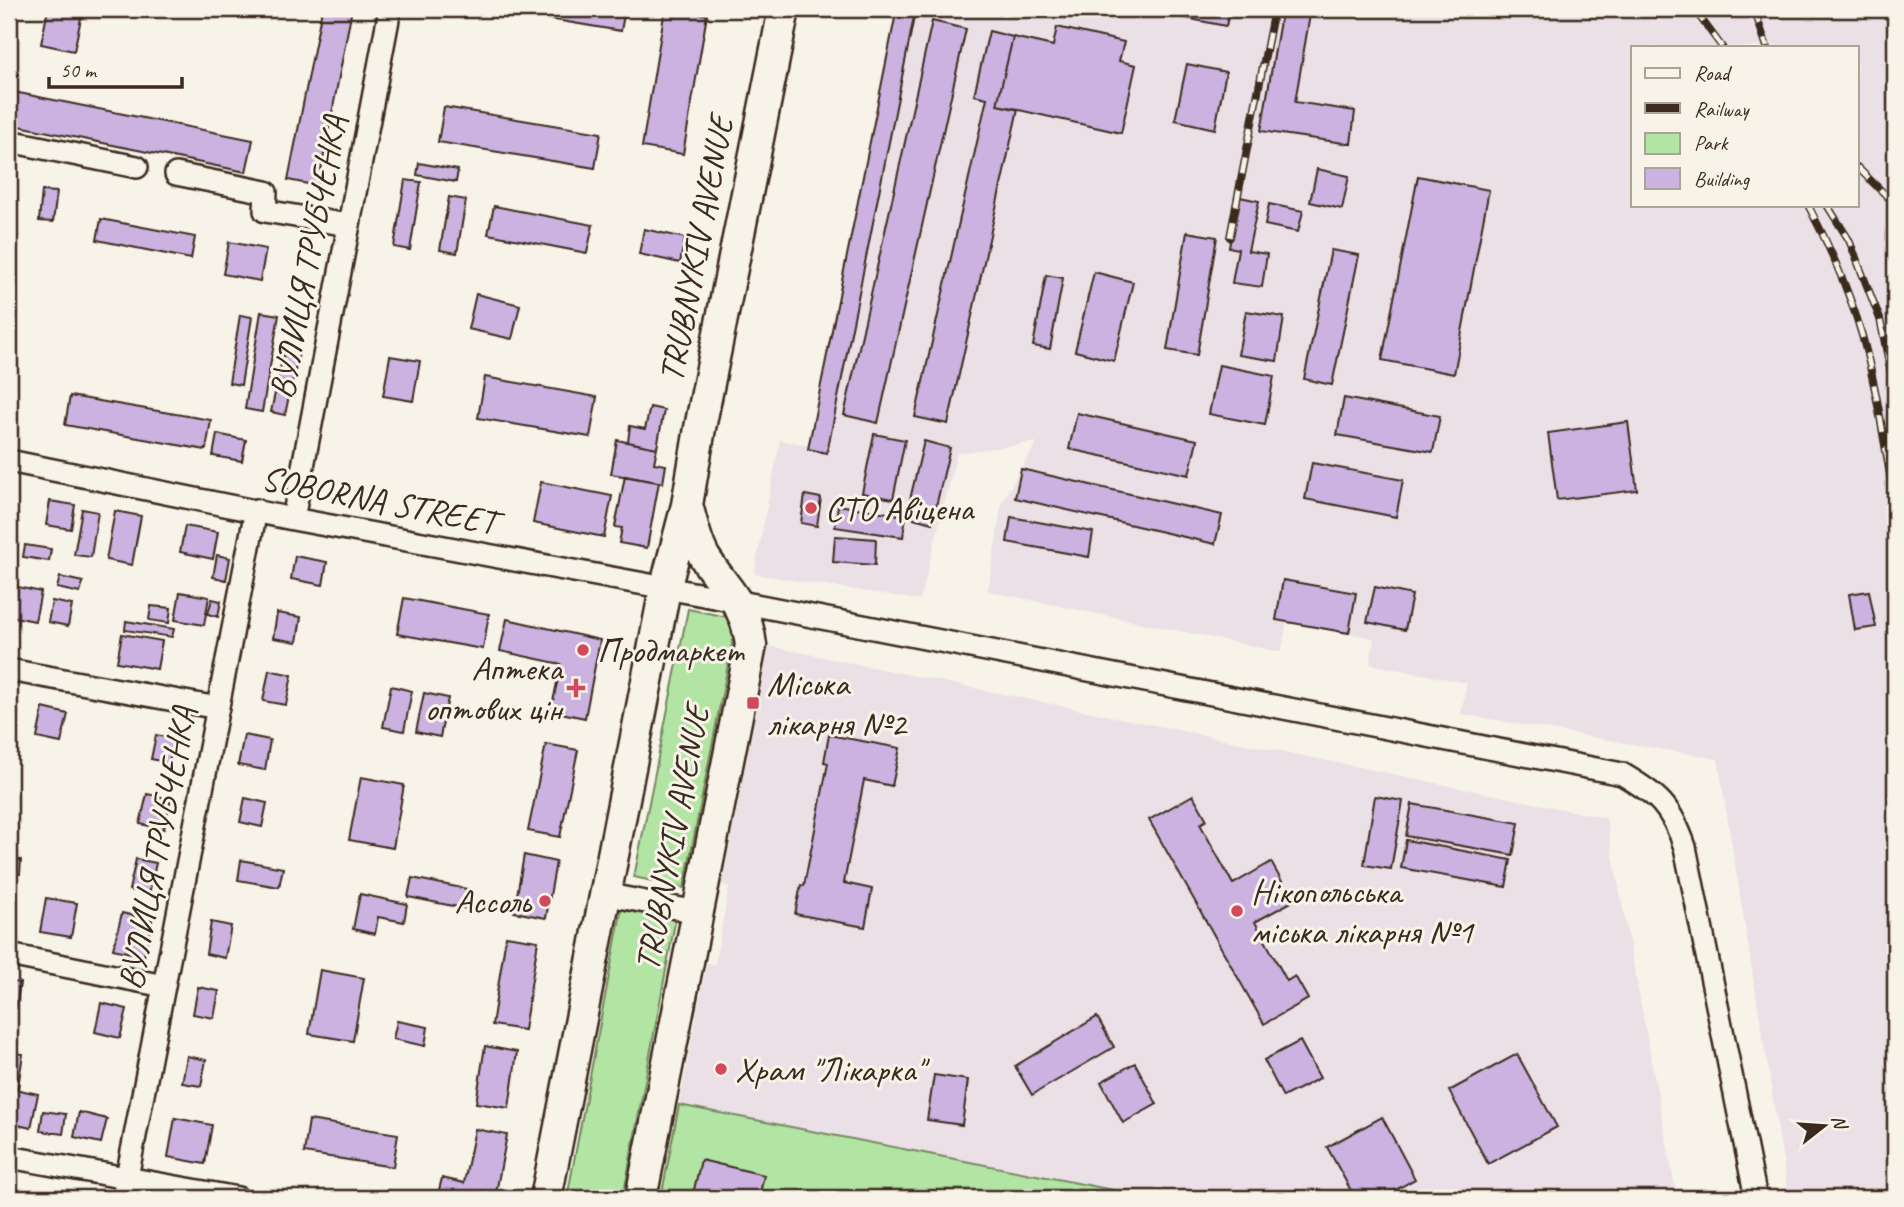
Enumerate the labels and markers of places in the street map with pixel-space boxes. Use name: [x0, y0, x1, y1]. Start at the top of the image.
place label: СТО Авіцена: [825, 486, 975, 531]
marker: СТО Авіцена: [803, 500, 819, 516]
place label: Продмаркет: [597, 628, 746, 673]
marker: Продмаркет: [575, 642, 591, 658]
place label: Аптека оптових цін: [425, 646, 565, 731]
place label: Міська лікарня №2: [767, 661, 909, 746]
marker: Аптека оптових цін: [568, 680, 584, 696]
marker: Міська лікарня №2: [745, 695, 761, 711]
place label: Нікопольська міська лікарня №1: [1251, 869, 1475, 954]
place label: Ассоль: [454, 879, 533, 924]
marker: Ассоль: [537, 893, 553, 909]
marker: Нікопольська міська лікарня №1: [1229, 903, 1245, 919]
place label: Храм "Лікарка": [735, 1047, 930, 1092]
marker: Храм "Лікарка": [713, 1061, 729, 1077]

